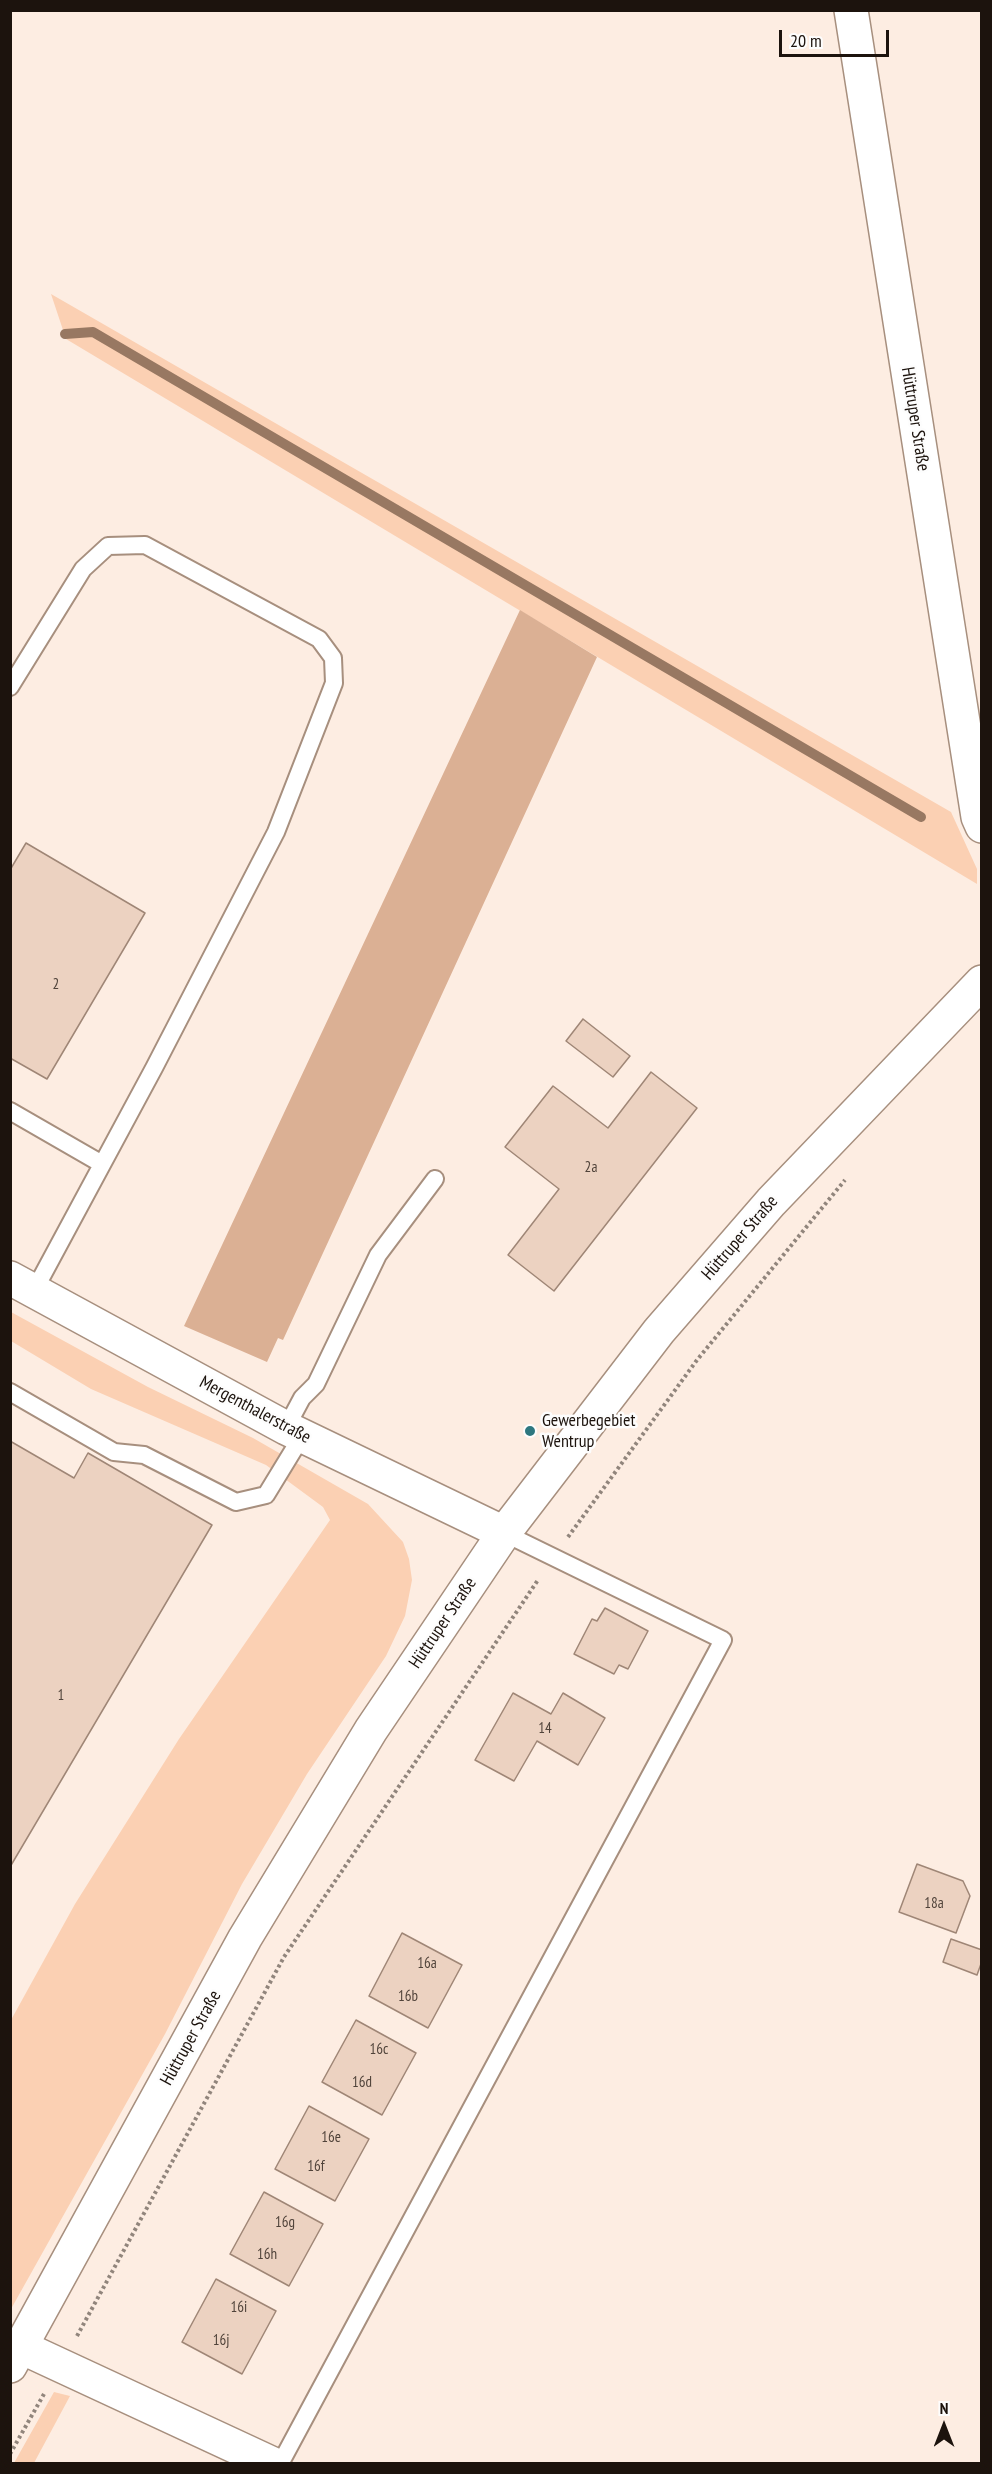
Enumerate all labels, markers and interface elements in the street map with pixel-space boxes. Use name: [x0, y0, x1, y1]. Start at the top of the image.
scale bar: [782, 18, 892, 56]
text: 20 m: [790, 29, 822, 52]
street label: Hüttruper Straße: [896, 365, 934, 473]
house number: 2: [53, 976, 59, 994]
house number: 2a: [585, 1159, 597, 1177]
street label: Hüttruper Straße: [697, 1191, 783, 1285]
street label: Mergenthalerstraße: [196, 1372, 314, 1448]
place label: Gewerbegebiet Wentrup: [542, 1410, 635, 1452]
marker: Gewerbegebiet Wentrup: [523, 1424, 537, 1438]
street label: Hüttruper Straße: [405, 1573, 481, 1673]
house number: 1: [58, 1687, 64, 1705]
house number: 14: [538, 1720, 552, 1738]
house number: 18a: [924, 1895, 944, 1913]
house number: 16a: [417, 1955, 437, 1973]
street label: Hüttruper Straße: [156, 1987, 226, 2089]
house number: 16b: [398, 1988, 418, 2006]
house number: 16c: [370, 2041, 388, 2059]
house number: 16d: [352, 2074, 372, 2092]
house number: 16e: [321, 2129, 341, 2147]
house number: 16f: [307, 2158, 325, 2176]
house number: 16g: [275, 2214, 295, 2232]
house number: 16h: [257, 2246, 277, 2264]
house number: 16i: [231, 2299, 247, 2317]
house number: 16j: [213, 2332, 229, 2350]
north arrow: [914, 2396, 974, 2456]
text: N: [940, 2398, 948, 2418]

